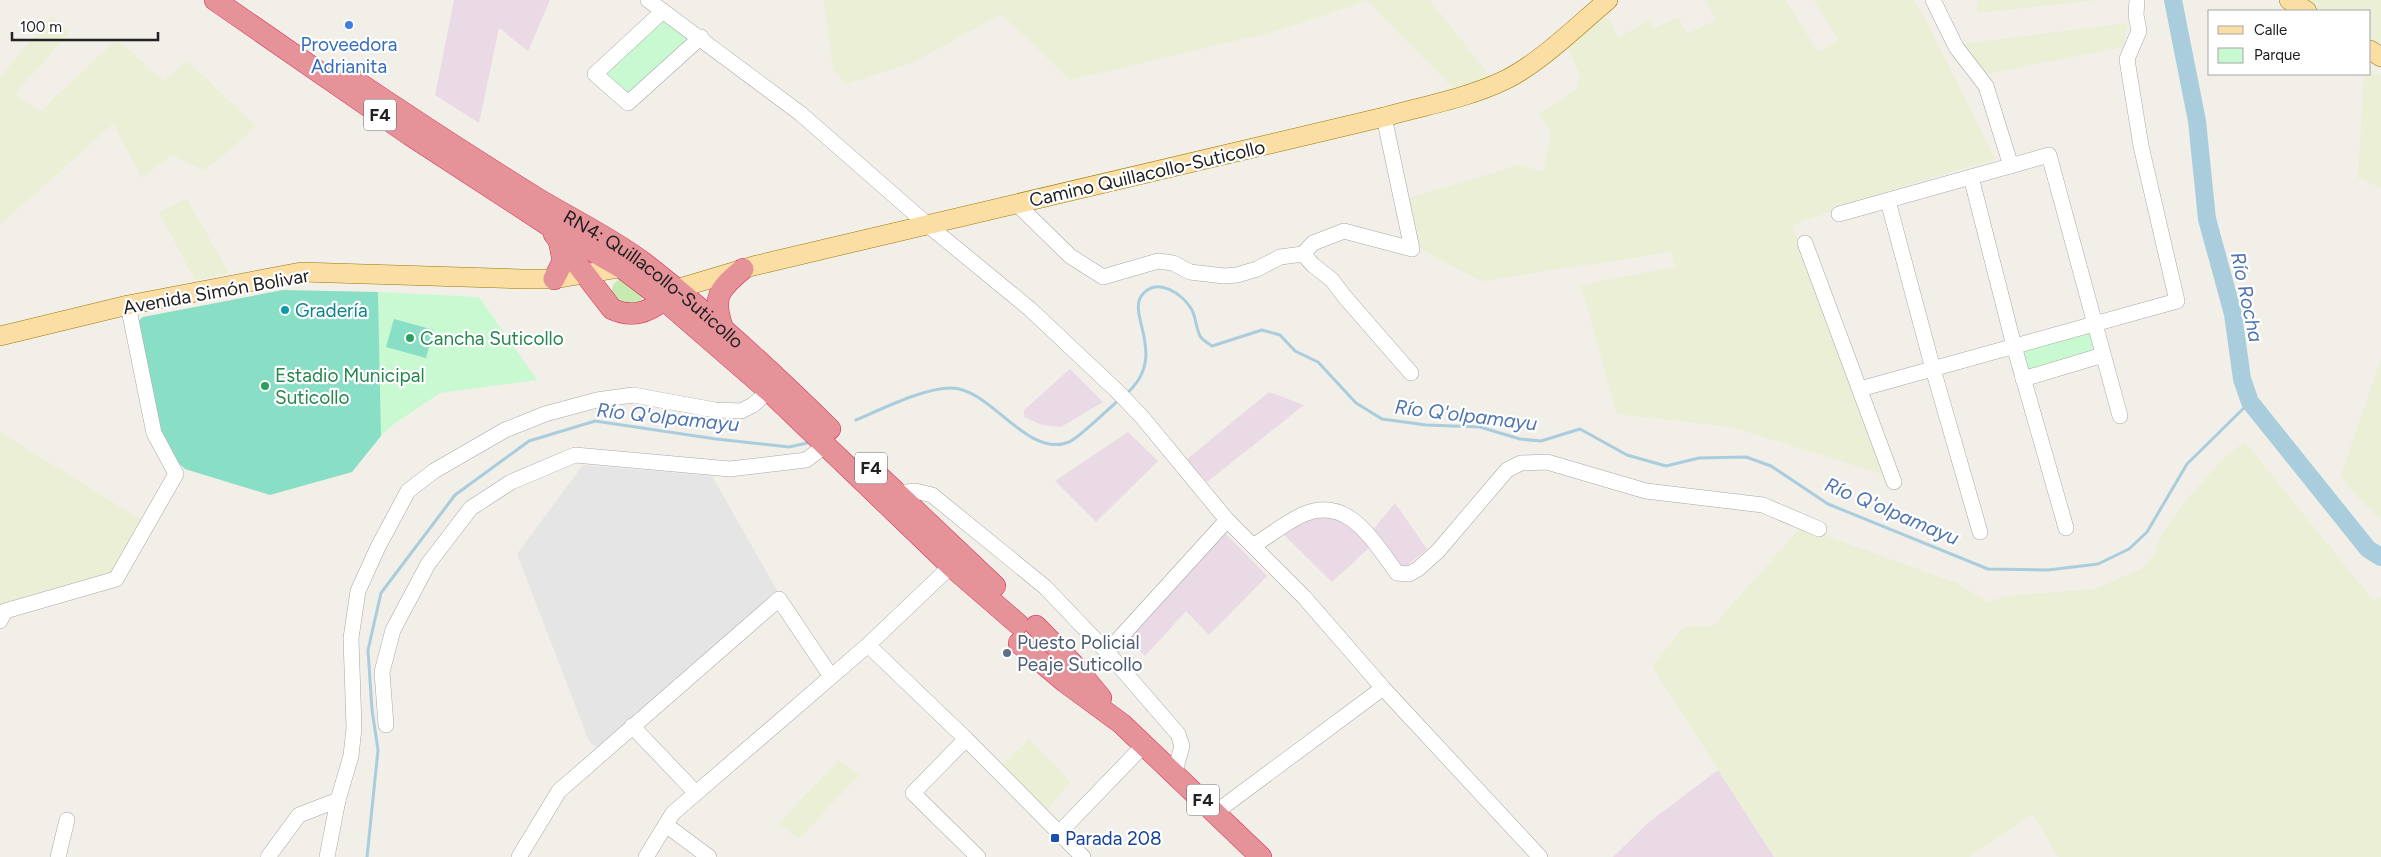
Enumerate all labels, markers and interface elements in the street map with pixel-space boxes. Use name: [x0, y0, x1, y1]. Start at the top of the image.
scale bar: [12, 10, 159, 42]
legend: [2208, 10, 2371, 75]
text: 100 m: [20, 18, 62, 36]
marker: Proveedora Adrianita: [343, 19, 355, 31]
text: Calle: [2254, 21, 2287, 39]
place label: Proveedora Adrianita: [301, 33, 397, 78]
text: Parque: [2254, 46, 2301, 64]
road number: F4: [364, 100, 396, 130]
street label: Camino Quillacollo-Suticollo: [1027, 135, 1267, 212]
street label: RN4: Quillacollo-Suticollo: [559, 205, 748, 353]
water label: Río Rocha: [2226, 250, 2268, 345]
street label: Avenida Simón Bolivar: [121, 264, 312, 319]
place label: Gradería: [295, 299, 368, 322]
marker: Gradería: [279, 304, 291, 316]
place label: Cancha Suticollo: [420, 327, 564, 350]
marker: Cancha Suticollo: [404, 332, 416, 344]
place label: Estadio Municipal Suticollo: [275, 364, 425, 409]
marker: Estadio Municipal Suticollo: [259, 380, 271, 392]
water label: Río Q'olpamayu: [1393, 394, 1539, 436]
water label: Río Q'olpamayu: [595, 398, 741, 436]
road number: F4: [855, 452, 887, 483]
water label: Río Q'olpamayu: [1821, 472, 1963, 550]
place label: Puesto Policial Peaje Suticollo: [1017, 631, 1143, 676]
marker: Puesto Policial Peaje Suticollo: [1001, 647, 1013, 659]
road number: F4: [1187, 784, 1219, 816]
place label: Parada 208: [1065, 827, 1162, 850]
marker: Parada 208: [1049, 832, 1061, 844]

